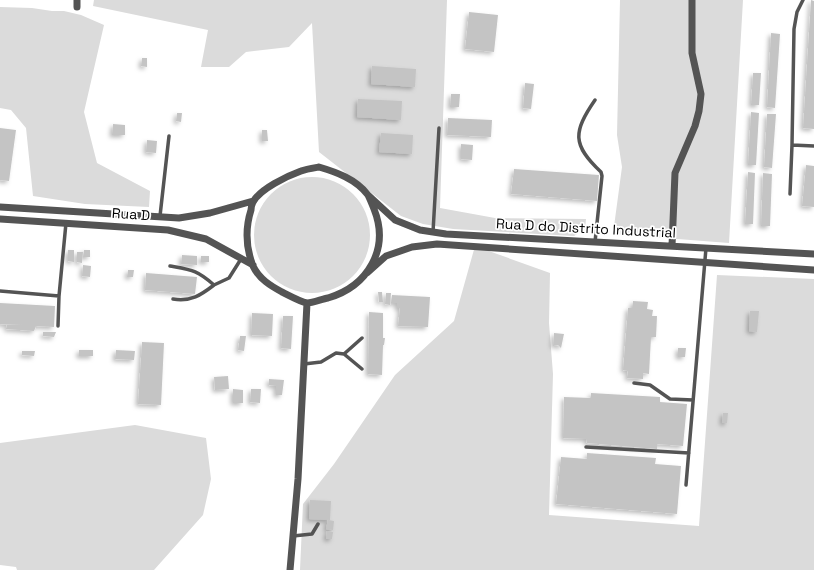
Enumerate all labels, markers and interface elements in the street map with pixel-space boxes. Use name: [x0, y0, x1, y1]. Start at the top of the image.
street label: Rua D: [111, 204, 151, 224]
street label: Rua D do Distrito Industrial: [496, 214, 676, 242]

